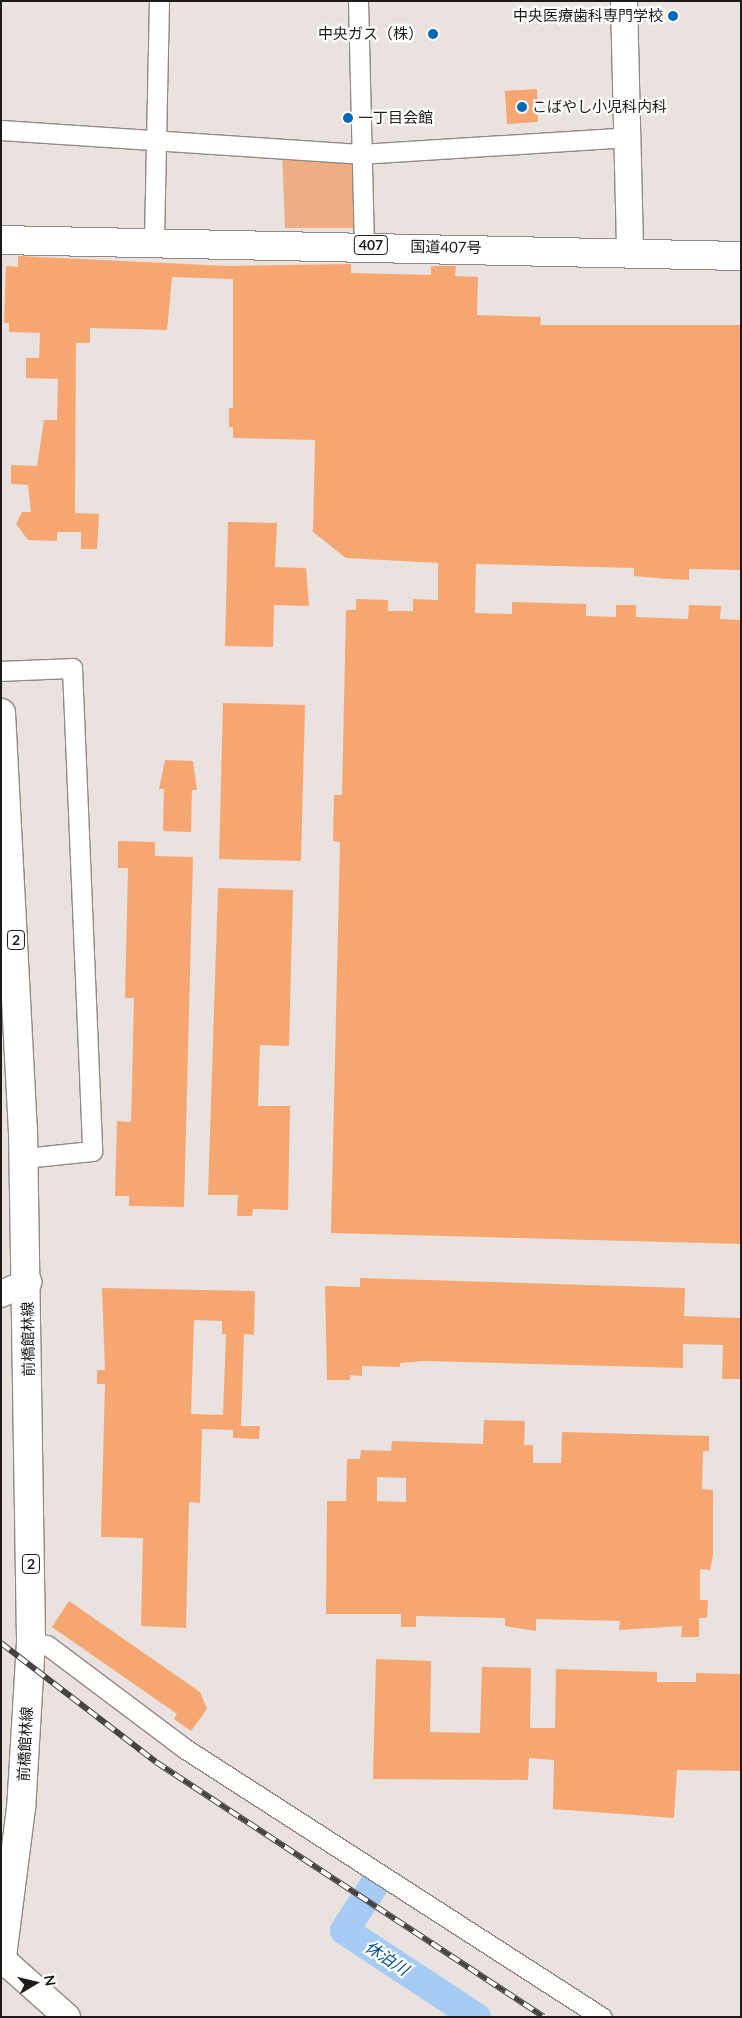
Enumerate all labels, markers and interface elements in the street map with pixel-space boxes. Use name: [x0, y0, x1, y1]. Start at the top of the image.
place label: 中央医療歯科専門学校: [513, 7, 663, 25]
marker: 中央医療歯科専門学校: [667, 10, 679, 22]
place label: 中央ガス（株）: [318, 25, 423, 43]
marker: 中央ガス（株）: [427, 28, 439, 40]
place label: こばやし小児科内科: [532, 98, 667, 116]
marker: こばやし小児科内科: [516, 101, 528, 113]
place label: 一丁目会館: [358, 109, 433, 127]
marker: 一丁目会館: [342, 112, 354, 124]
road number: 407: [354, 234, 388, 256]
street label: 国道407号: [410, 237, 482, 257]
road number: 2: [6, 928, 26, 952]
street label: 前橋館林線: [18, 1301, 38, 1377]
road number: 2: [21, 1552, 41, 1576]
street label: 前橋館林線: [14, 1706, 36, 1782]
water label: 休泊川: [362, 1937, 412, 1979]
north arrow: [10, 1958, 60, 2008]
text: N: [41, 1974, 60, 1987]

